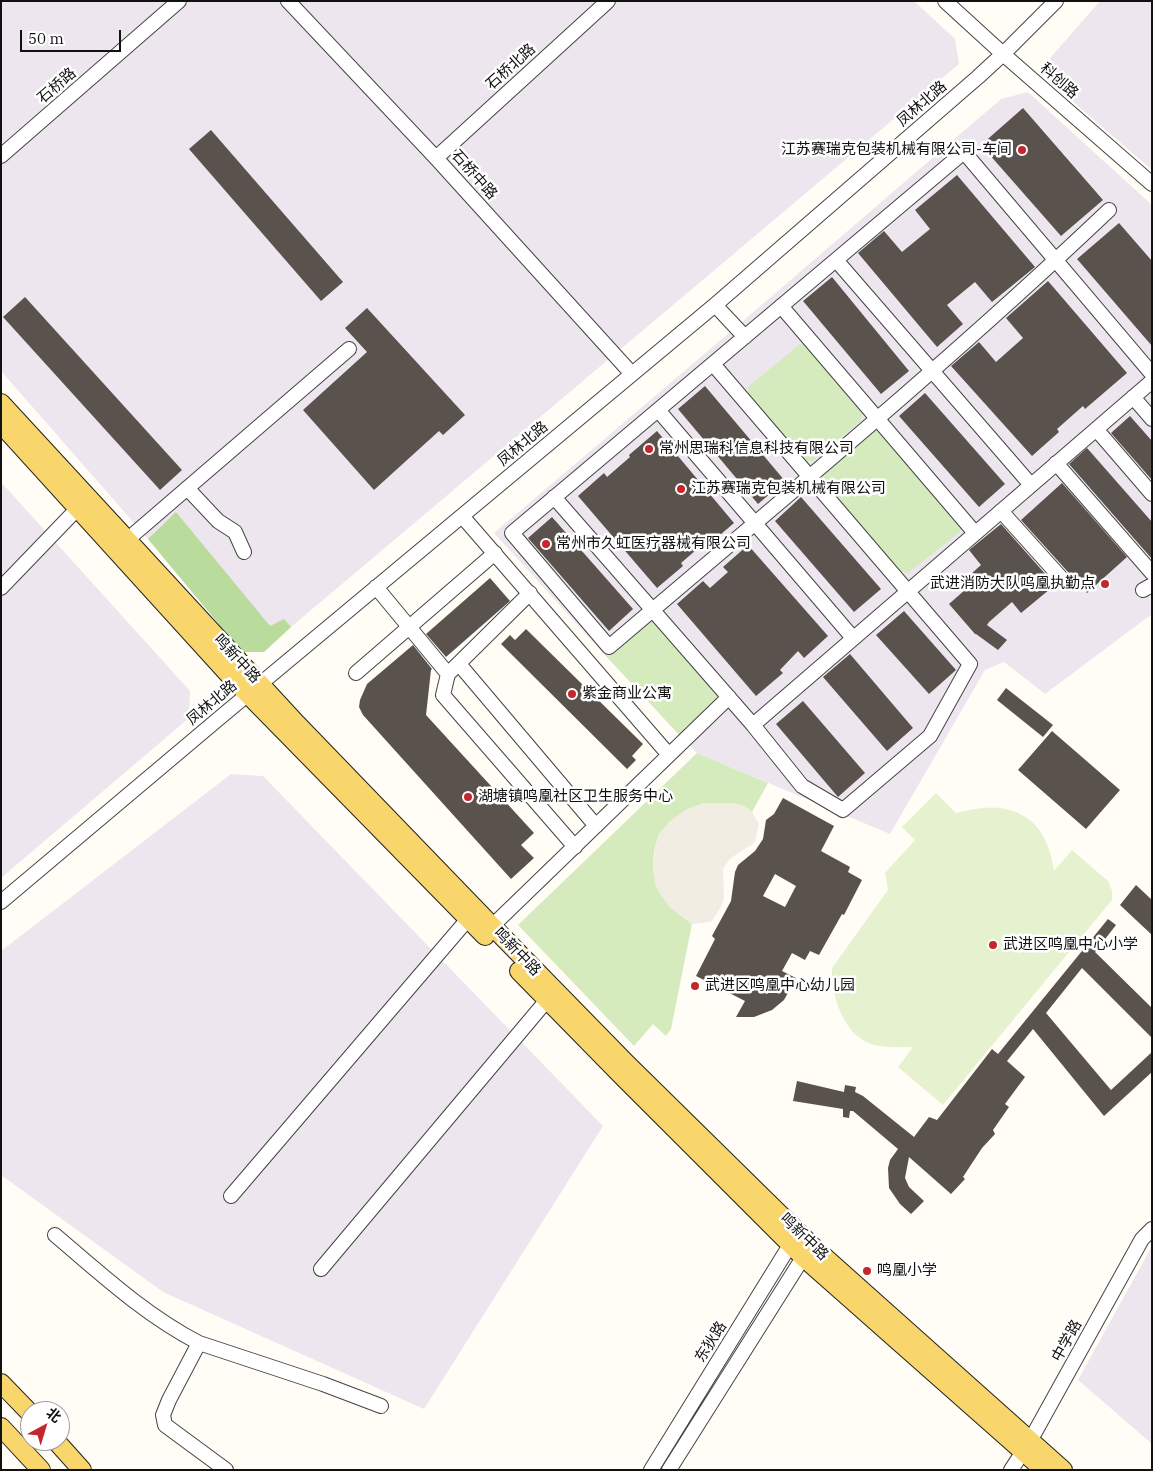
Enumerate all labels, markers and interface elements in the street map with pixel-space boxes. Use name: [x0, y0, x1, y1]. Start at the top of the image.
scale bar: [22, 20, 124, 52]
text: 50 m: [28, 29, 64, 48]
street label: 石桥北路: [483, 40, 539, 94]
street label: 科创路: [1036, 59, 1082, 103]
street label: 石桥路: [34, 64, 80, 108]
street label: 凤林北路: [893, 78, 951, 130]
place label: 江苏赛瑞克包装机械有限公司-车间: [781, 141, 1012, 159]
marker: 江苏赛瑞克包装机械有限公司-车间: [1016, 144, 1028, 156]
street label: 石桥中路: [447, 147, 501, 203]
street label: 凤林北路: [494, 418, 552, 470]
place label: 常州思瑞科信息科技有限公司: [659, 440, 854, 458]
marker: 常州思瑞科信息科技有限公司: [643, 443, 655, 455]
place label: 江苏赛瑞克包装机械有限公司: [691, 480, 886, 498]
marker: 江苏赛瑞克包装机械有限公司: [675, 483, 687, 495]
place label: 常州市久虹医疗器械有限公司: [556, 535, 751, 553]
marker: 常州市久虹医疗器械有限公司: [540, 538, 552, 550]
place label: 武进消防大队呜凰执勤点: [930, 575, 1095, 593]
marker: 武进消防大队呜凰执勤点: [1099, 578, 1111, 590]
street label: 鸣新中路: [210, 631, 264, 687]
street label: 凤林北路: [183, 677, 241, 729]
place label: 紫金商业公寓: [582, 685, 672, 703]
marker: 紫金商业公寓: [566, 688, 578, 700]
place label: 湖塘镇鸣凰社区卫生服务中心: [478, 788, 673, 806]
marker: 湖塘镇鸣凰社区卫生服务中心: [462, 791, 474, 803]
street label: 鸣新中路: [490, 924, 544, 980]
place label: 武进区鸣凰中心小学: [1003, 936, 1138, 954]
marker: 武进区鸣凰中心小学: [987, 939, 999, 951]
place label: 武进区鸣凰中心幼儿园: [705, 977, 855, 995]
marker: 武进区鸣凰中心幼儿园: [689, 980, 701, 992]
street label: 鸣新中路: [776, 1210, 832, 1264]
place label: 鸣凰小学: [877, 1262, 937, 1280]
marker: 鸣凰小学: [861, 1265, 873, 1277]
street label: 中学路: [1048, 1317, 1086, 1365]
street label: 东狄路: [691, 1318, 731, 1366]
north arrow: [20, 1401, 70, 1451]
text: 北: [43, 1404, 65, 1427]

